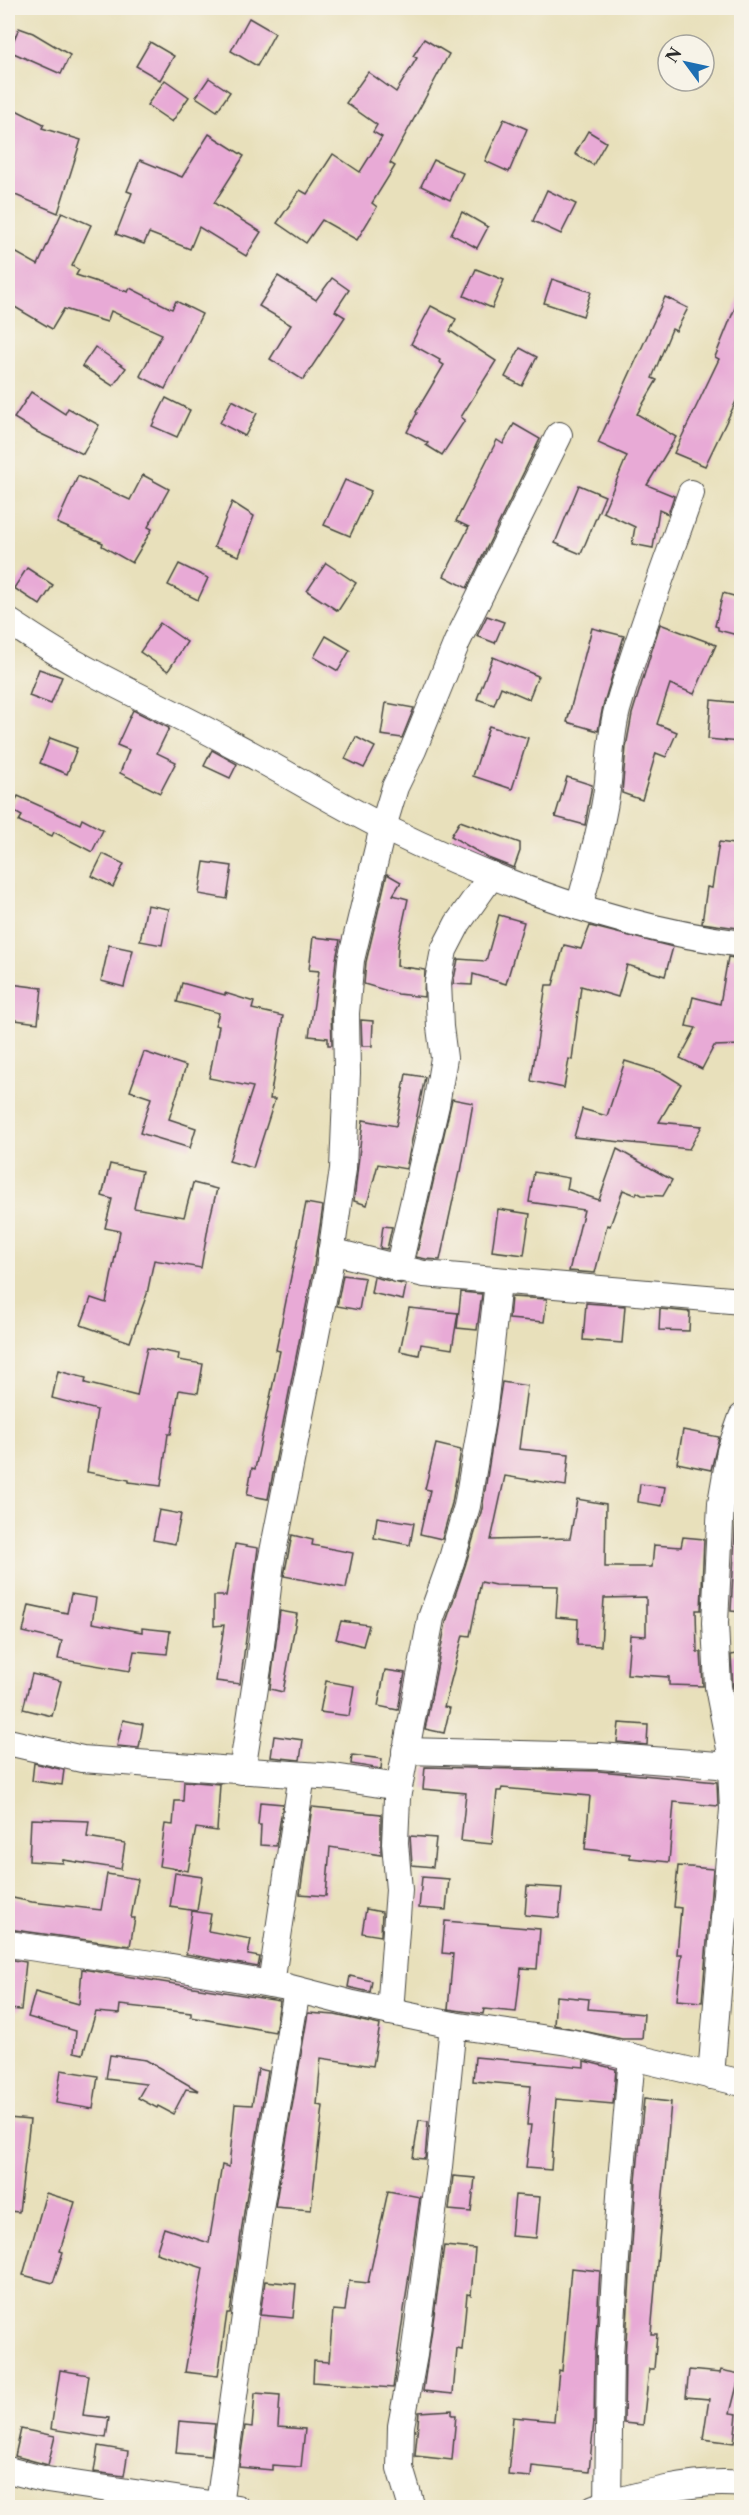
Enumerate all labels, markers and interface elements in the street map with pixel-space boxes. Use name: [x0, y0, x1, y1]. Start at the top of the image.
north arrow: [656, 33, 716, 93]
text: N: [661, 43, 686, 66]

